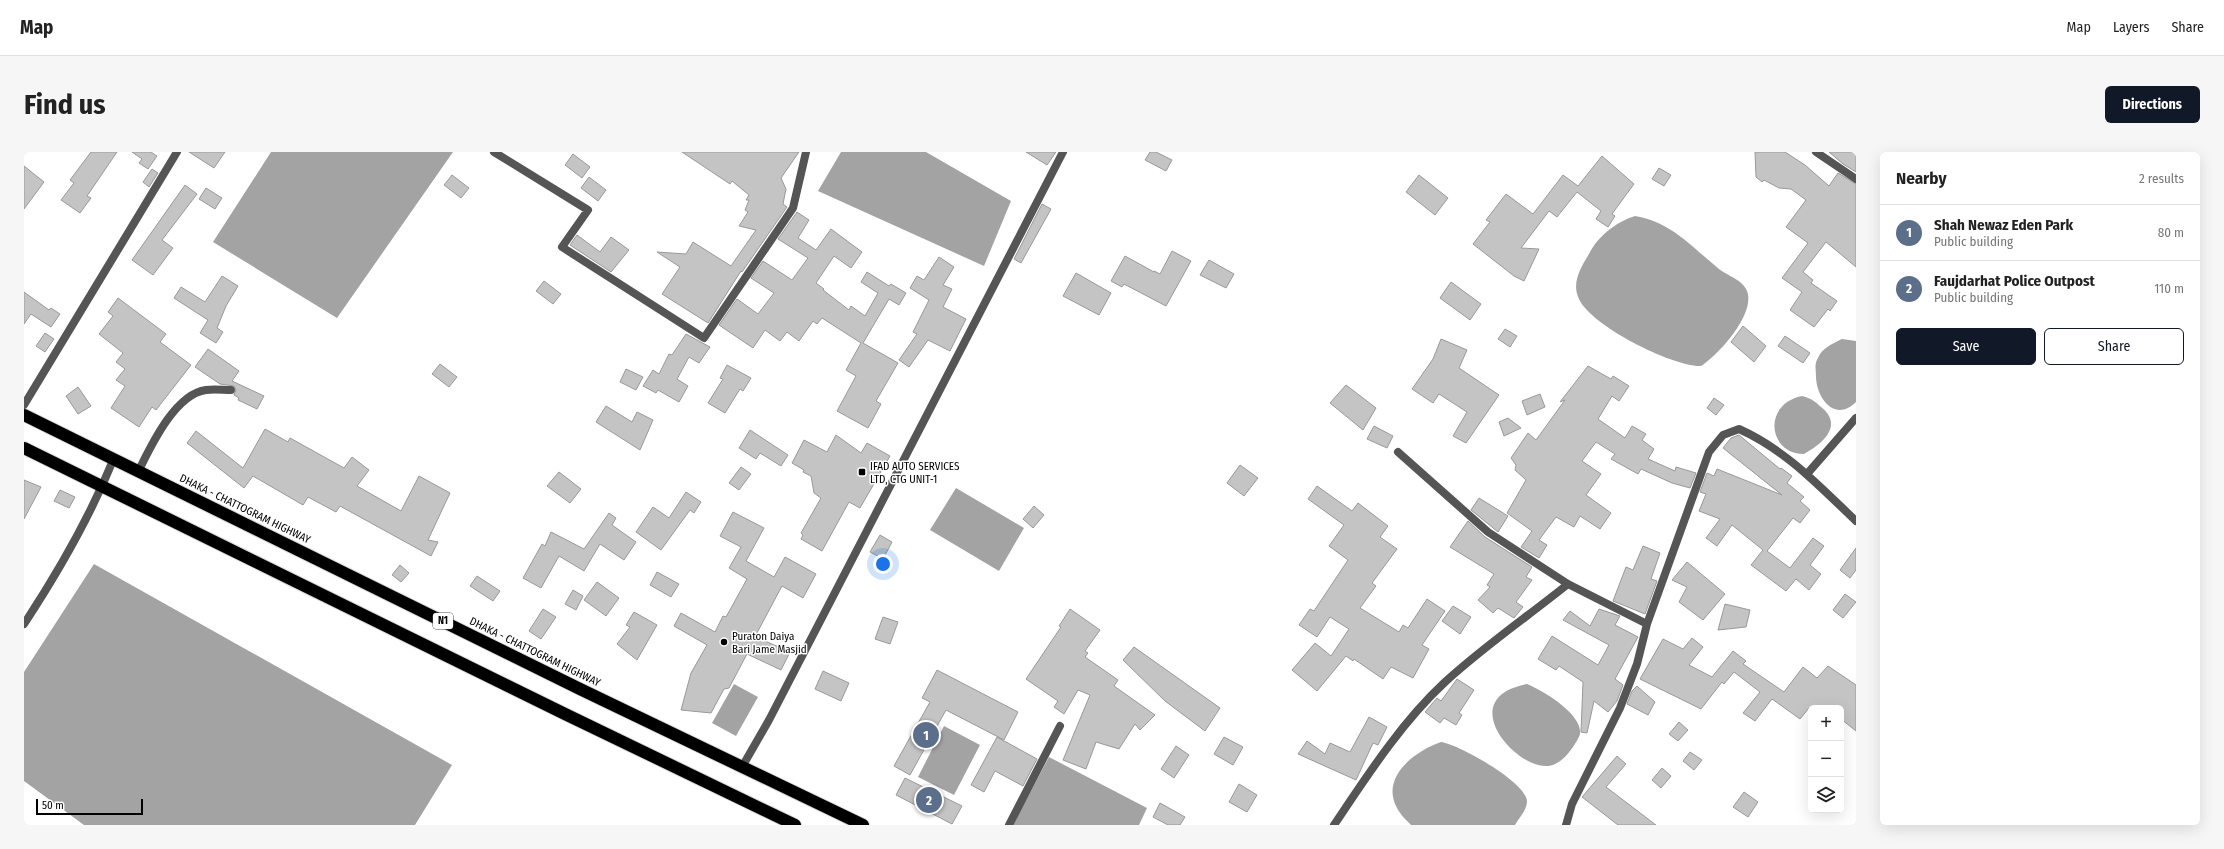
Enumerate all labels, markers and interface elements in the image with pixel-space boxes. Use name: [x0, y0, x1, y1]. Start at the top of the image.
text: Map: [20, 16, 53, 39]
text: Map: [2067, 19, 2091, 36]
text: Layers: [2113, 19, 2149, 36]
text: Share: [2171, 19, 2204, 36]
button: Directions: [2105, 86, 2200, 123]
text: Find us: [24, 88, 106, 121]
text: Nearby: [1896, 168, 1947, 189]
text: 2 results: [2139, 171, 2184, 186]
text: Shah Newaz Eden Park: [1934, 216, 2073, 234]
text: 1: [1906, 225, 1912, 240]
text: 80 m: [2158, 225, 2184, 240]
text: Public building: [1934, 234, 2013, 249]
text: Faujdarhat Police Outpost: [1934, 272, 2095, 290]
text: 2: [1906, 281, 1912, 296]
text: 110 m: [2154, 281, 2184, 296]
text: Public building: [1934, 290, 2013, 305]
button: Save: [1896, 328, 2036, 365]
button: Share: [2044, 328, 2184, 365]
place label: IFAD AUTO SERVICES LTD, CTG UNIT-1: [870, 460, 960, 486]
marker: IFAD AUTO SERVICES LTD, CTG UNIT-1: [857, 467, 867, 477]
street label: DHAKA - CHATTOGRAM HIGHWAY: [178, 472, 313, 547]
your location: [873, 554, 893, 574]
road number: N1: [433, 613, 453, 629]
street label: DHAKA - CHATTOGRAM HIGHWAY: [468, 615, 603, 690]
place label: Puraton Daiya Bari Jame Masjid: [732, 630, 807, 656]
marker: Puraton Daiya Bari Jame Masjid: [719, 637, 729, 647]
map controls: [1808, 705, 1844, 813]
button: +: [1808, 705, 1844, 741]
pin: 1: [913, 720, 939, 750]
button: −: [1808, 741, 1844, 777]
button: layers: [1808, 777, 1844, 813]
pin: 2: [916, 785, 942, 815]
scale bar: [36, 797, 143, 816]
text: 50 m: [42, 799, 64, 812]

